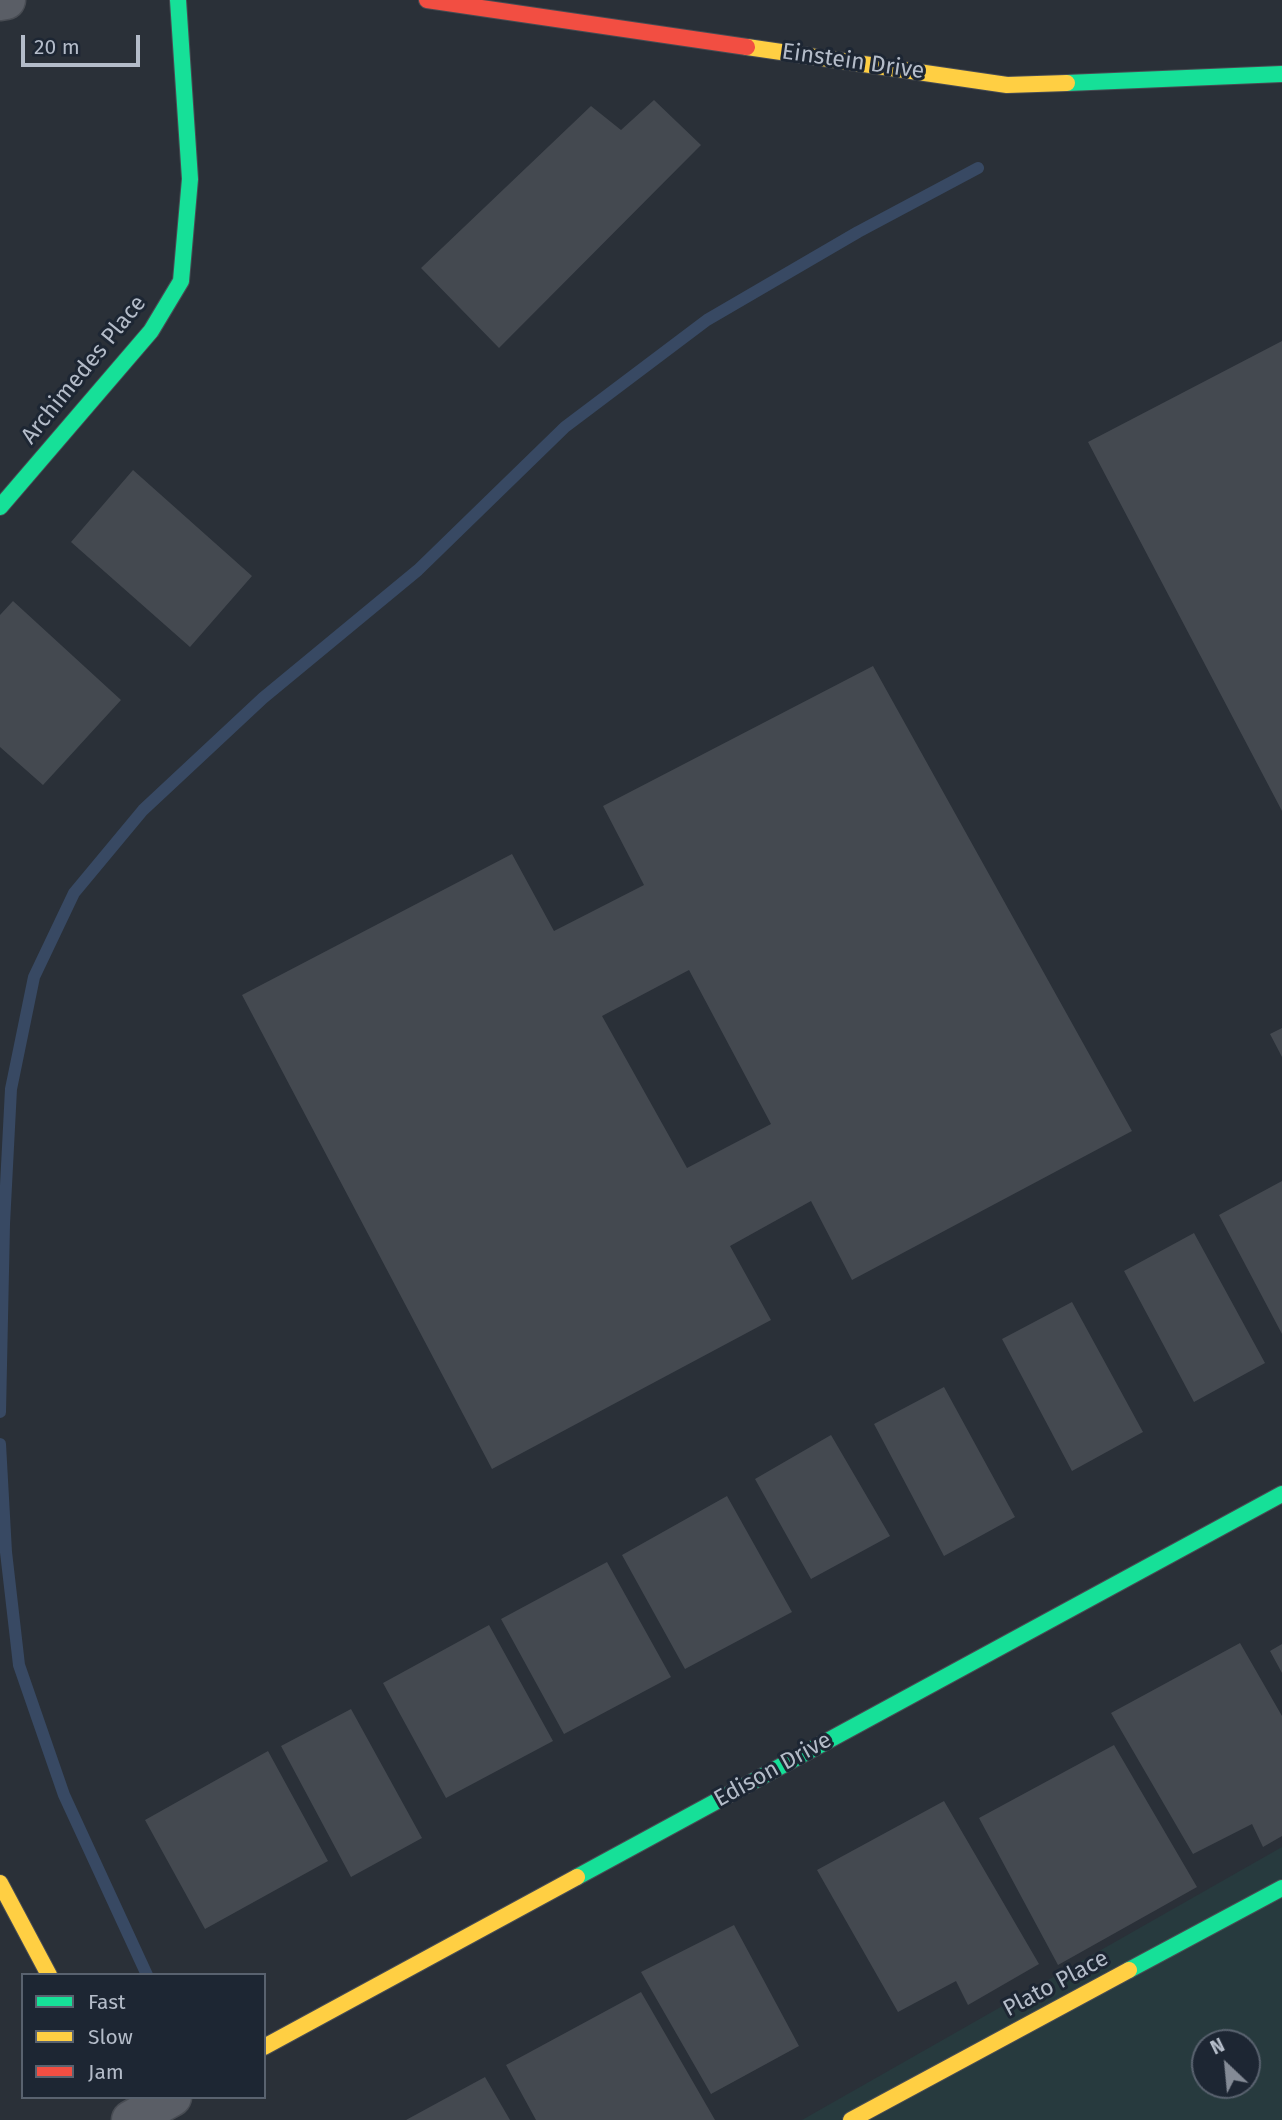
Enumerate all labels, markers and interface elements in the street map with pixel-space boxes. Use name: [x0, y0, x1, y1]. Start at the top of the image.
scale bar: [24, 21, 144, 65]
text: 20 m: [34, 34, 80, 60]
street label: Einstein Drive: [780, 38, 926, 86]
street label: Archimedes Place: [16, 290, 152, 450]
street label: Edison Drive: [710, 1726, 836, 1814]
street label: Plato Place: [999, 1945, 1113, 2023]
legend: [21, 1973, 266, 2099]
text: Fast: [88, 1989, 126, 2015]
text: Slow: [88, 2024, 133, 2050]
north arrow: [1191, 2029, 1261, 2099]
text: N: [1207, 2033, 1228, 2060]
text: Jam: [88, 2059, 124, 2085]

